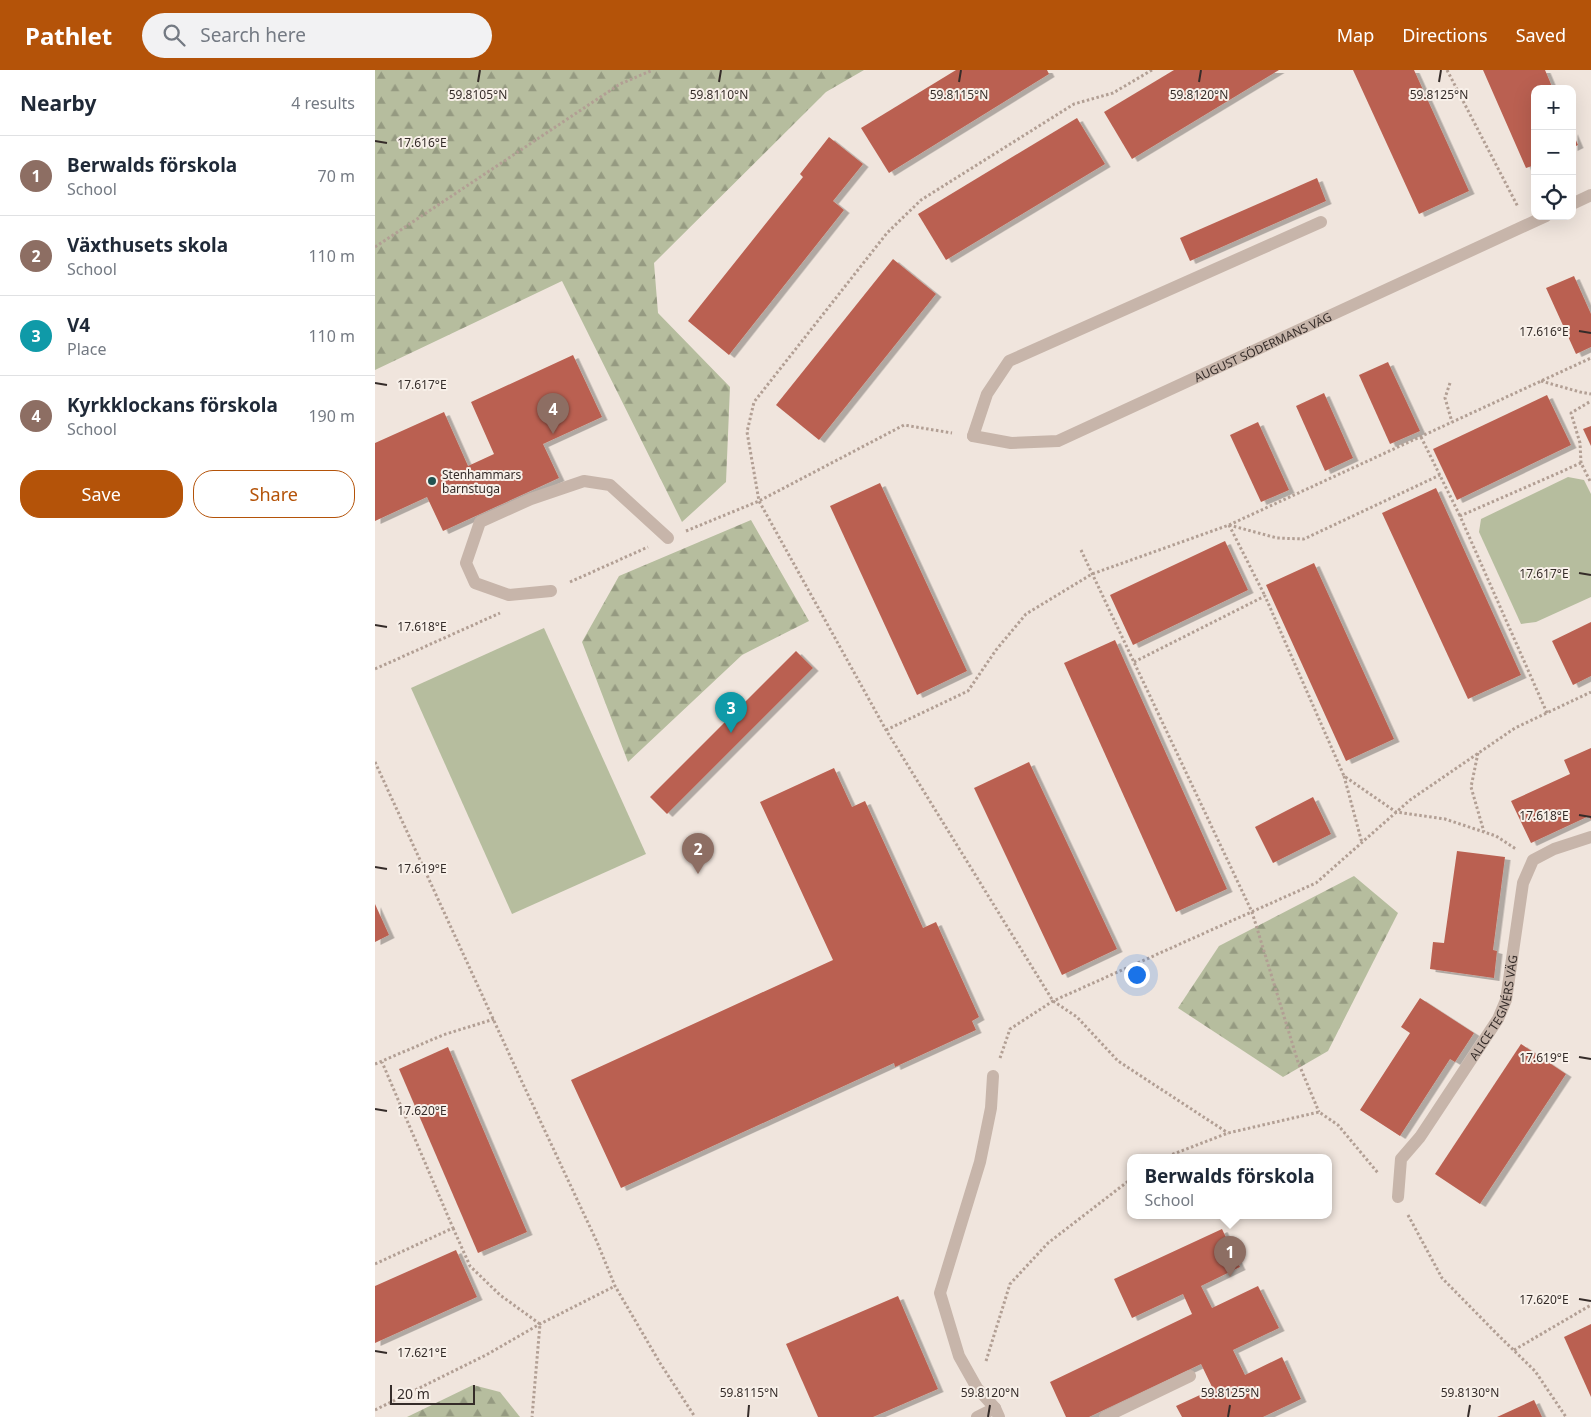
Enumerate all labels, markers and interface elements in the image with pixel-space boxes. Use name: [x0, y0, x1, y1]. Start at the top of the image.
search box: [142, 13, 492, 58]
text: Pathlet: [25, 19, 112, 52]
icon: search: [160, 21, 188, 49]
text: Search here: [200, 22, 306, 48]
text: Map: [1337, 23, 1374, 47]
text: Directions: [1402, 23, 1488, 47]
text: Saved: [1516, 23, 1566, 47]
map controls: [1531, 85, 1576, 220]
button: +: [1531, 85, 1576, 130]
text: 59.8105°N: [449, 86, 507, 103]
text: 59.8110°N: [690, 86, 748, 103]
text: 59.8115°N: [930, 86, 988, 103]
text: 59.8120°N: [1170, 86, 1228, 103]
text: 59.8125°N: [1410, 86, 1468, 103]
text: Nearby: [20, 89, 96, 117]
text: 4 results: [291, 92, 355, 114]
button: −: [1531, 130, 1576, 175]
text: 17.616°E: [397, 134, 447, 151]
text: Berwalds förskola: [67, 152, 237, 178]
text: 1: [31, 165, 41, 187]
text: 70 m: [318, 165, 355, 187]
button: locate: [1531, 175, 1576, 220]
text: School: [67, 178, 117, 200]
text: Växthusets skola: [67, 232, 228, 258]
text: 2: [31, 245, 41, 267]
text: 110 m: [308, 245, 355, 267]
text: School: [67, 258, 117, 280]
street label: AUGUST SÖDERMANS VÄG: [1191, 308, 1334, 386]
text: V4: [67, 312, 90, 338]
text: 17.616°E: [1519, 323, 1569, 340]
text: 3: [31, 325, 41, 347]
text: 110 m: [308, 325, 355, 347]
text: Place: [67, 338, 107, 360]
text: 17.617°E: [397, 376, 447, 393]
text: Kyrkklockans förskola: [67, 392, 278, 418]
pin: 4: [537, 393, 569, 434]
text: 4: [31, 405, 41, 427]
text: 190 m: [308, 405, 355, 427]
text: School: [67, 418, 117, 440]
place label: Stenhammars barnstuga: [442, 466, 521, 497]
button: Save: [20, 470, 183, 518]
button: Share: [193, 470, 355, 518]
marker: Stenhammars barnstuga: [426, 475, 438, 487]
text: 17.617°E: [1519, 565, 1569, 582]
text: 17.618°E: [397, 618, 447, 635]
pin: 3: [715, 692, 747, 733]
text: 17.618°E: [1519, 807, 1569, 824]
pin: 2: [682, 833, 714, 874]
text: 17.619°E: [397, 860, 447, 877]
street label: ALICE TEGNÉRS VÄG: [1465, 954, 1521, 1063]
your location: [1124, 962, 1150, 988]
text: 17.619°E: [1519, 1049, 1569, 1066]
text: 17.620°E: [397, 1102, 447, 1119]
popup: [1127, 1154, 1332, 1219]
text: Berwalds förskola: [1144, 1163, 1315, 1189]
text: School: [1144, 1189, 1194, 1211]
pin: 1: [1214, 1236, 1246, 1277]
text: 17.620°E: [1519, 1291, 1569, 1308]
text: 17.621°E: [397, 1344, 447, 1361]
scale bar: [390, 1382, 475, 1405]
text: 20 m: [397, 1384, 430, 1403]
text: 59.8115°N: [720, 1384, 778, 1401]
text: 59.8120°N: [961, 1384, 1019, 1401]
text: 59.8125°N: [1201, 1384, 1259, 1401]
text: 59.8130°N: [1441, 1384, 1499, 1401]

